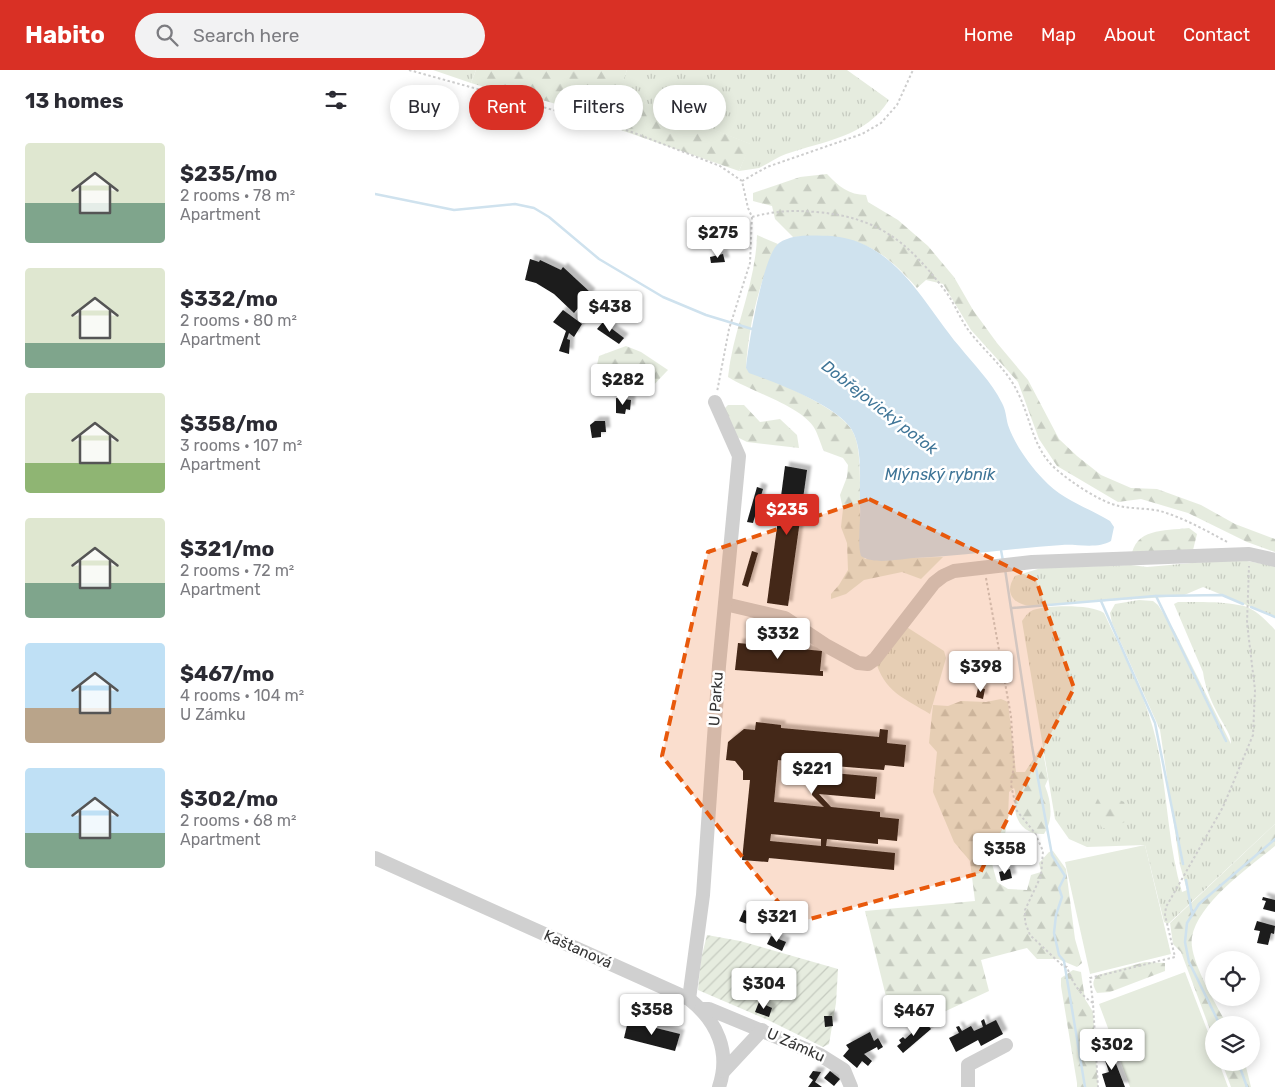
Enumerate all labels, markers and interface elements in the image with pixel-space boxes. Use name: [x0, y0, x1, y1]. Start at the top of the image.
search box: [135, 13, 485, 58]
text: Habito: [25, 21, 105, 49]
icon: search: [153, 21, 181, 49]
text: Search here: [193, 24, 300, 47]
text: Home: [964, 24, 1013, 46]
text: Map: [1041, 24, 1076, 46]
text: About: [1104, 24, 1155, 46]
text: Contact: [1183, 24, 1250, 46]
chip: Buy: [390, 85, 459, 130]
chip: Rent: [469, 85, 544, 130]
chip: Filters: [554, 85, 643, 130]
chip: New: [653, 85, 726, 130]
icon: filters: [322, 86, 350, 114]
text: 13 homes: [25, 88, 124, 113]
text: $235/mo: [180, 161, 277, 186]
icon: home: [65, 163, 125, 223]
text: 2 rooms · 78 m²: [180, 186, 295, 205]
text: Apartment: [180, 205, 260, 224]
pin: $275: [688, 216, 748, 259]
text: $275: [698, 223, 738, 242]
text: $332/mo: [180, 286, 278, 311]
icon: home: [65, 288, 125, 348]
pin: $438: [580, 290, 640, 333]
text: $438: [589, 297, 632, 316]
text: 2 rooms · 80 m²: [180, 311, 297, 330]
text: Apartment: [180, 330, 260, 349]
water label: Dobřejovický potok: [818, 356, 942, 459]
pin: $282: [593, 364, 653, 406]
text: $282: [602, 370, 644, 389]
text: $358/mo: [180, 411, 278, 436]
icon: home: [65, 413, 125, 473]
text: 3 rooms · 107 m²: [180, 436, 302, 455]
text: Apartment: [180, 455, 260, 474]
water label: Mlýnský rybník: [885, 465, 996, 484]
pin: $235: [757, 494, 817, 536]
text: $235: [766, 500, 808, 519]
text: $321/mo: [180, 536, 274, 561]
icon: home: [65, 538, 125, 598]
text: 2 rooms · 72 m²: [180, 561, 294, 580]
text: Apartment: [180, 580, 260, 599]
pin: $332: [748, 618, 808, 660]
text: $332: [757, 624, 799, 643]
pin: $398: [951, 650, 1011, 693]
text: $398: [960, 657, 1002, 676]
text: $467/mo: [180, 661, 274, 686]
icon: home: [65, 663, 125, 723]
street label: U Parku: [705, 671, 727, 727]
text: 4 rooms · 104 m²: [180, 686, 304, 705]
text: U Zámku: [180, 705, 246, 724]
pin: $221: [782, 752, 842, 795]
text: $221: [792, 759, 832, 778]
text: $302/mo: [180, 786, 278, 811]
icon: home: [65, 788, 125, 848]
text: 2 rooms · 68 m²: [180, 811, 297, 830]
text: Apartment: [180, 830, 260, 849]
pin: $358: [975, 832, 1035, 875]
text: $358: [984, 839, 1026, 858]
pin: $321: [747, 900, 807, 943]
text: $321: [757, 907, 797, 926]
street label: Kaštanová: [541, 926, 615, 972]
map controls: [1205, 951, 1260, 1071]
button: locate: [1205, 951, 1260, 1006]
pin: $304: [734, 968, 794, 1010]
text: $304: [742, 974, 786, 993]
pin: $358: [622, 994, 682, 1036]
pin: $467: [884, 994, 944, 1037]
text: $358: [631, 1000, 673, 1019]
text: $467: [894, 1001, 934, 1020]
button: layers: [1205, 1016, 1260, 1071]
street label: U Zámku: [764, 1024, 828, 1066]
pin: $302: [1082, 1028, 1142, 1071]
text: $302: [1091, 1035, 1133, 1054]

